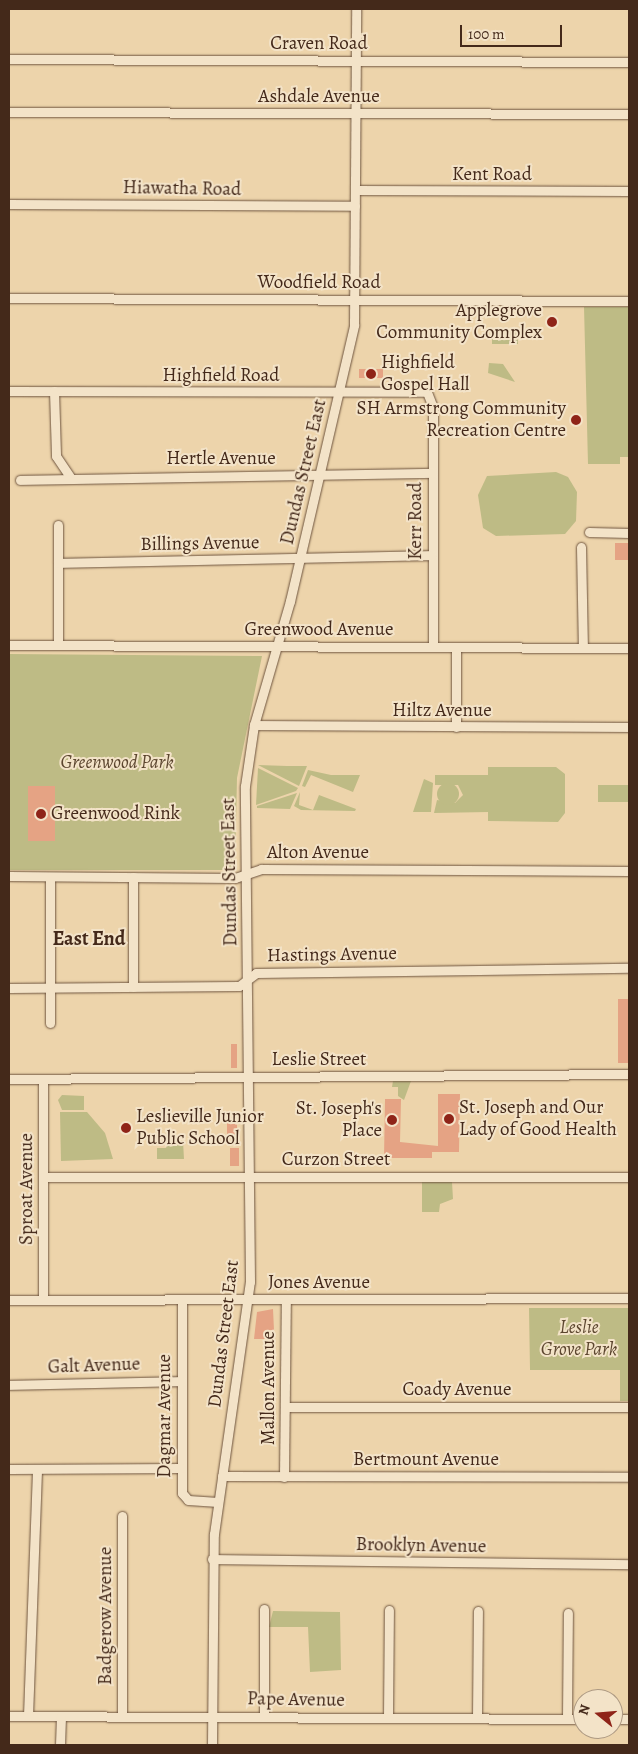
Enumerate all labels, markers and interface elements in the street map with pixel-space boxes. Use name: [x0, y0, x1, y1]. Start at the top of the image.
scale bar: [463, 15, 566, 47]
text: 100 m: [468, 24, 505, 44]
street label: Craven Road: [270, 33, 368, 55]
street label: Ashdale Avenue: [258, 86, 380, 108]
street label: Kent Road: [452, 164, 532, 186]
street label: Hiawatha Road: [123, 177, 241, 201]
street label: Woodfield Road: [257, 272, 381, 294]
place label: Applegrove Community Complex: [376, 300, 542, 344]
marker: Applegrove Community Complex: [546, 316, 558, 328]
place label: Highfield Gospel Hall: [381, 352, 469, 396]
street label: Highfield Road: [163, 365, 279, 387]
marker: Highfield Gospel Hall: [365, 368, 377, 380]
street label: Dundas Street East: [276, 397, 332, 547]
place label: SH Armstrong Community Recreation Centre: [357, 398, 566, 442]
marker: SH Armstrong Community Recreation Centre: [570, 414, 582, 426]
street label: Hertle Avenue: [166, 448, 276, 470]
street label: Kerr Road: [405, 482, 427, 560]
street label: Billings Avenue: [140, 532, 260, 556]
street label: Greenwood Avenue: [244, 619, 394, 641]
street label: Hiltz Avenue: [392, 700, 492, 722]
park label: Greenwood Park: [60, 752, 174, 774]
street label: Dundas Street East: [217, 798, 243, 946]
place label: Greenwood Rink: [51, 803, 180, 825]
marker: Greenwood Rink: [35, 808, 47, 820]
street label: Alton Avenue: [267, 842, 369, 864]
district label: East End: [52, 926, 126, 950]
street label: Hastings Avenue: [267, 942, 397, 968]
street label: Leslie Street: [272, 1049, 366, 1071]
place label: St. Joseph and Our Lady of Good Health: [459, 1097, 617, 1141]
place label: St. Joseph's Place: [295, 1098, 382, 1142]
place label: Leslieville Junior Public School: [136, 1106, 264, 1150]
marker: St. Joseph and Our Lady of Good Health: [443, 1113, 455, 1125]
marker: St. Joseph's Place: [386, 1114, 398, 1126]
marker: Leslieville Junior Public School: [120, 1122, 132, 1134]
street label: Sproat Avenue: [16, 1133, 38, 1245]
street label: Curzon Street: [282, 1149, 390, 1171]
street label: Dundas Street East: [204, 1259, 244, 1409]
street label: Jones Avenue: [268, 1272, 370, 1294]
park label: Leslie Grove Park: [541, 1317, 617, 1361]
street label: Mallon Avenue: [258, 1331, 280, 1445]
street label: Galt Avenue: [47, 1353, 141, 1379]
street label: Dagmar Avenue: [154, 1354, 176, 1478]
street label: Coady Avenue: [403, 1379, 511, 1401]
street label: Bertmount Avenue: [353, 1449, 499, 1471]
street label: Brooklyn Avenue: [356, 1533, 486, 1559]
street label: Badgerow Avenue: [95, 1547, 117, 1685]
street label: Pape Avenue: [247, 1688, 345, 1712]
north arrow: [573, 1689, 623, 1739]
text: N: [574, 1702, 595, 1717]

